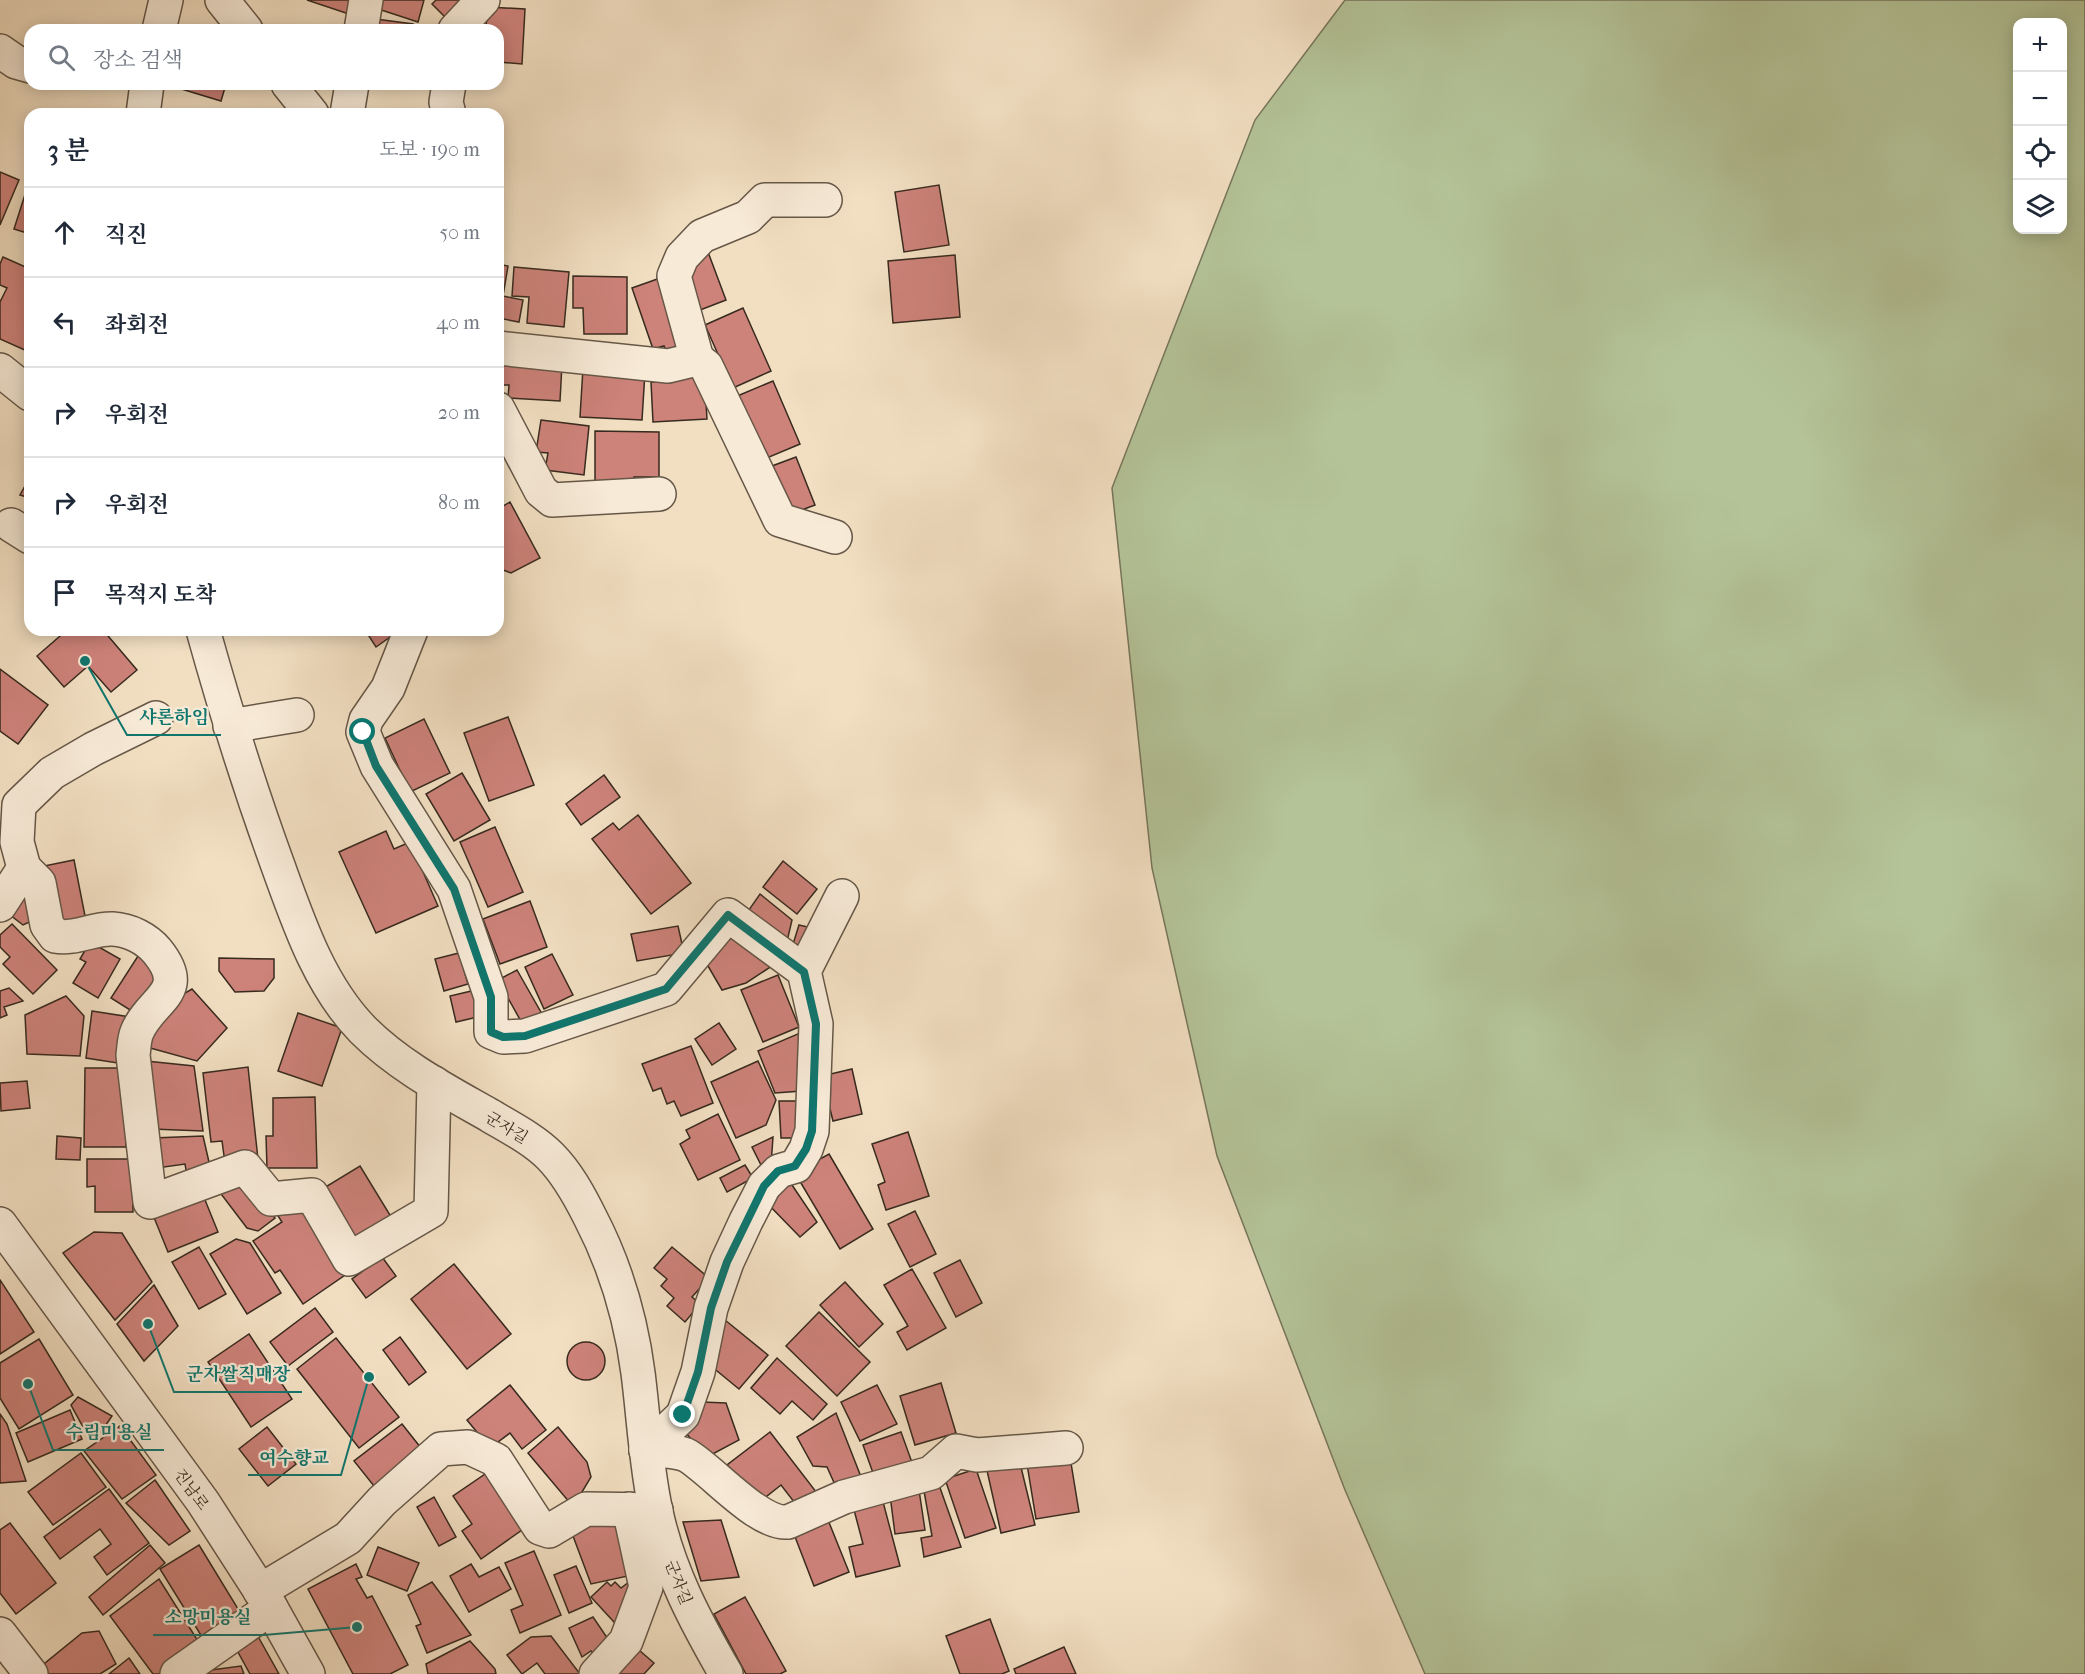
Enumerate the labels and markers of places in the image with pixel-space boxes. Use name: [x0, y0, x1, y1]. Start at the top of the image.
callout: 샤론하임: [127, 699, 221, 735]
callout: 군자쌀직매장: [174, 1356, 302, 1392]
callout: 수림미용실: [53, 1414, 164, 1450]
callout: 여수향교: [248, 1439, 341, 1475]
callout: 소망미용실: [153, 1599, 264, 1635]

